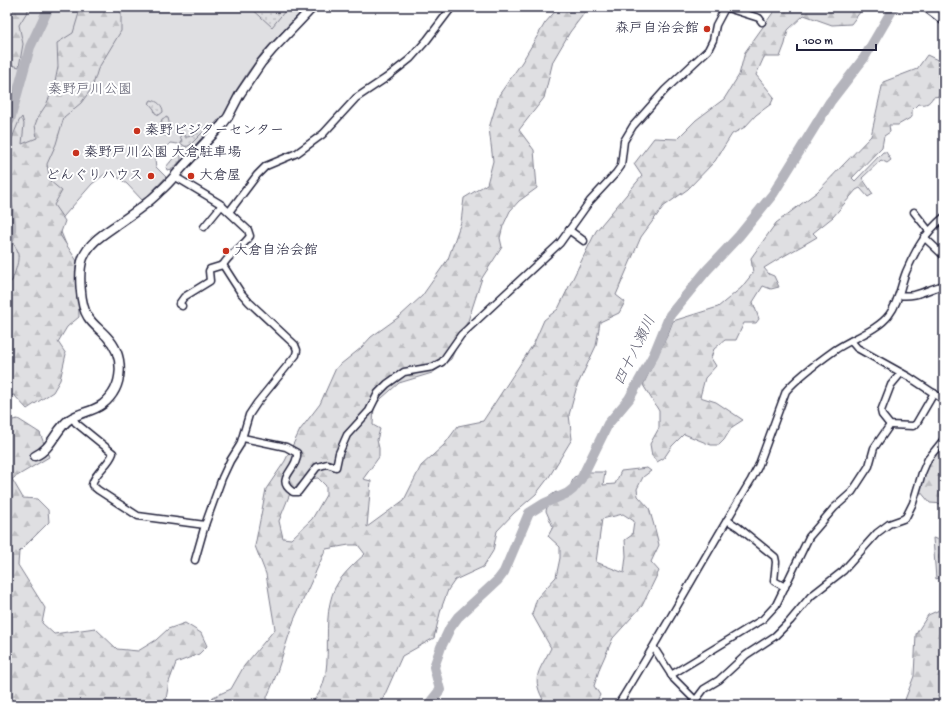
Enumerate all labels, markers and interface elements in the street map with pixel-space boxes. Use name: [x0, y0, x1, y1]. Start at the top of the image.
place label: 森戸自治会館: [615, 20, 699, 38]
marker: 森戸自治会館: [702, 24, 712, 34]
scale bar: [797, 26, 876, 52]
text: 100 m: [802, 35, 833, 49]
park label: 秦野戸川公園: [48, 82, 132, 99]
place label: 秦野ビジターセンター: [145, 123, 284, 140]
marker: 秦野ビジターセンター: [132, 126, 142, 136]
place label: 秦野戸川公園 大倉駐車場: [84, 145, 241, 162]
marker: 秦野戸川公園 大倉駐車場: [71, 148, 81, 158]
place label: どんぐりハウス: [46, 168, 143, 185]
place label: 大倉屋: [199, 168, 241, 185]
marker: どんぐりハウス: [146, 171, 156, 181]
marker: 大倉屋: [186, 171, 196, 181]
place label: 大倉自治会館: [234, 242, 318, 260]
marker: 大倉自治会館: [221, 246, 231, 256]
water label: 四十八瀬川: [611, 313, 661, 389]

